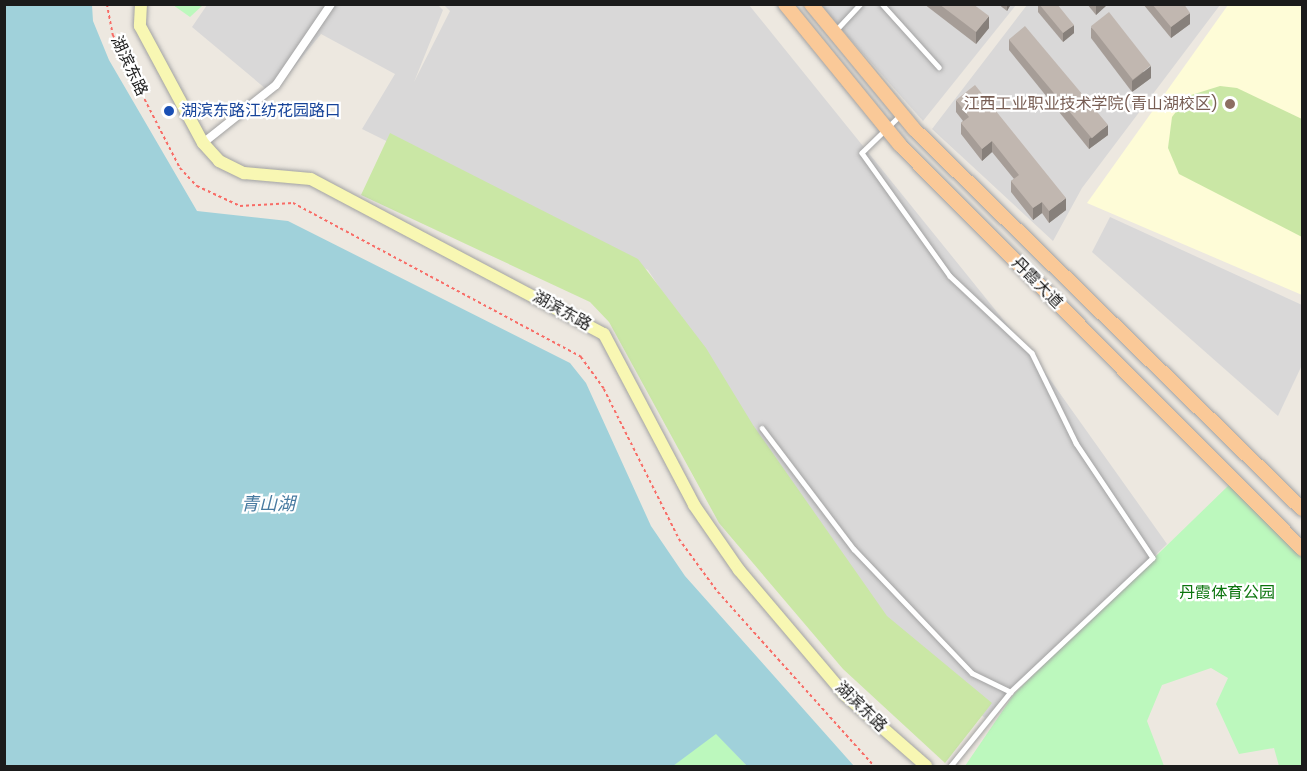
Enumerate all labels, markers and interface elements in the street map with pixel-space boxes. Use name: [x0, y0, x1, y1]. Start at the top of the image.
street label: 湖滨东路: [107, 33, 151, 99]
place label: 江西工业职业技术学院(青山湖校区): [963, 94, 1218, 114]
marker: 江西工业职业技术学院(青山湖校区): [1223, 97, 1237, 111]
place label: 湖滨东路江纺花园路口: [181, 101, 341, 121]
marker: 湖滨东路江纺花园路口: [162, 104, 176, 118]
street label: 丹霞大道: [1008, 254, 1066, 312]
street label: 湖滨东路: [529, 287, 595, 335]
water label: 青山湖: [241, 493, 295, 515]
park label: 丹霞体育公园: [1179, 583, 1275, 603]
street label: 湖滨东路: [831, 678, 891, 736]

